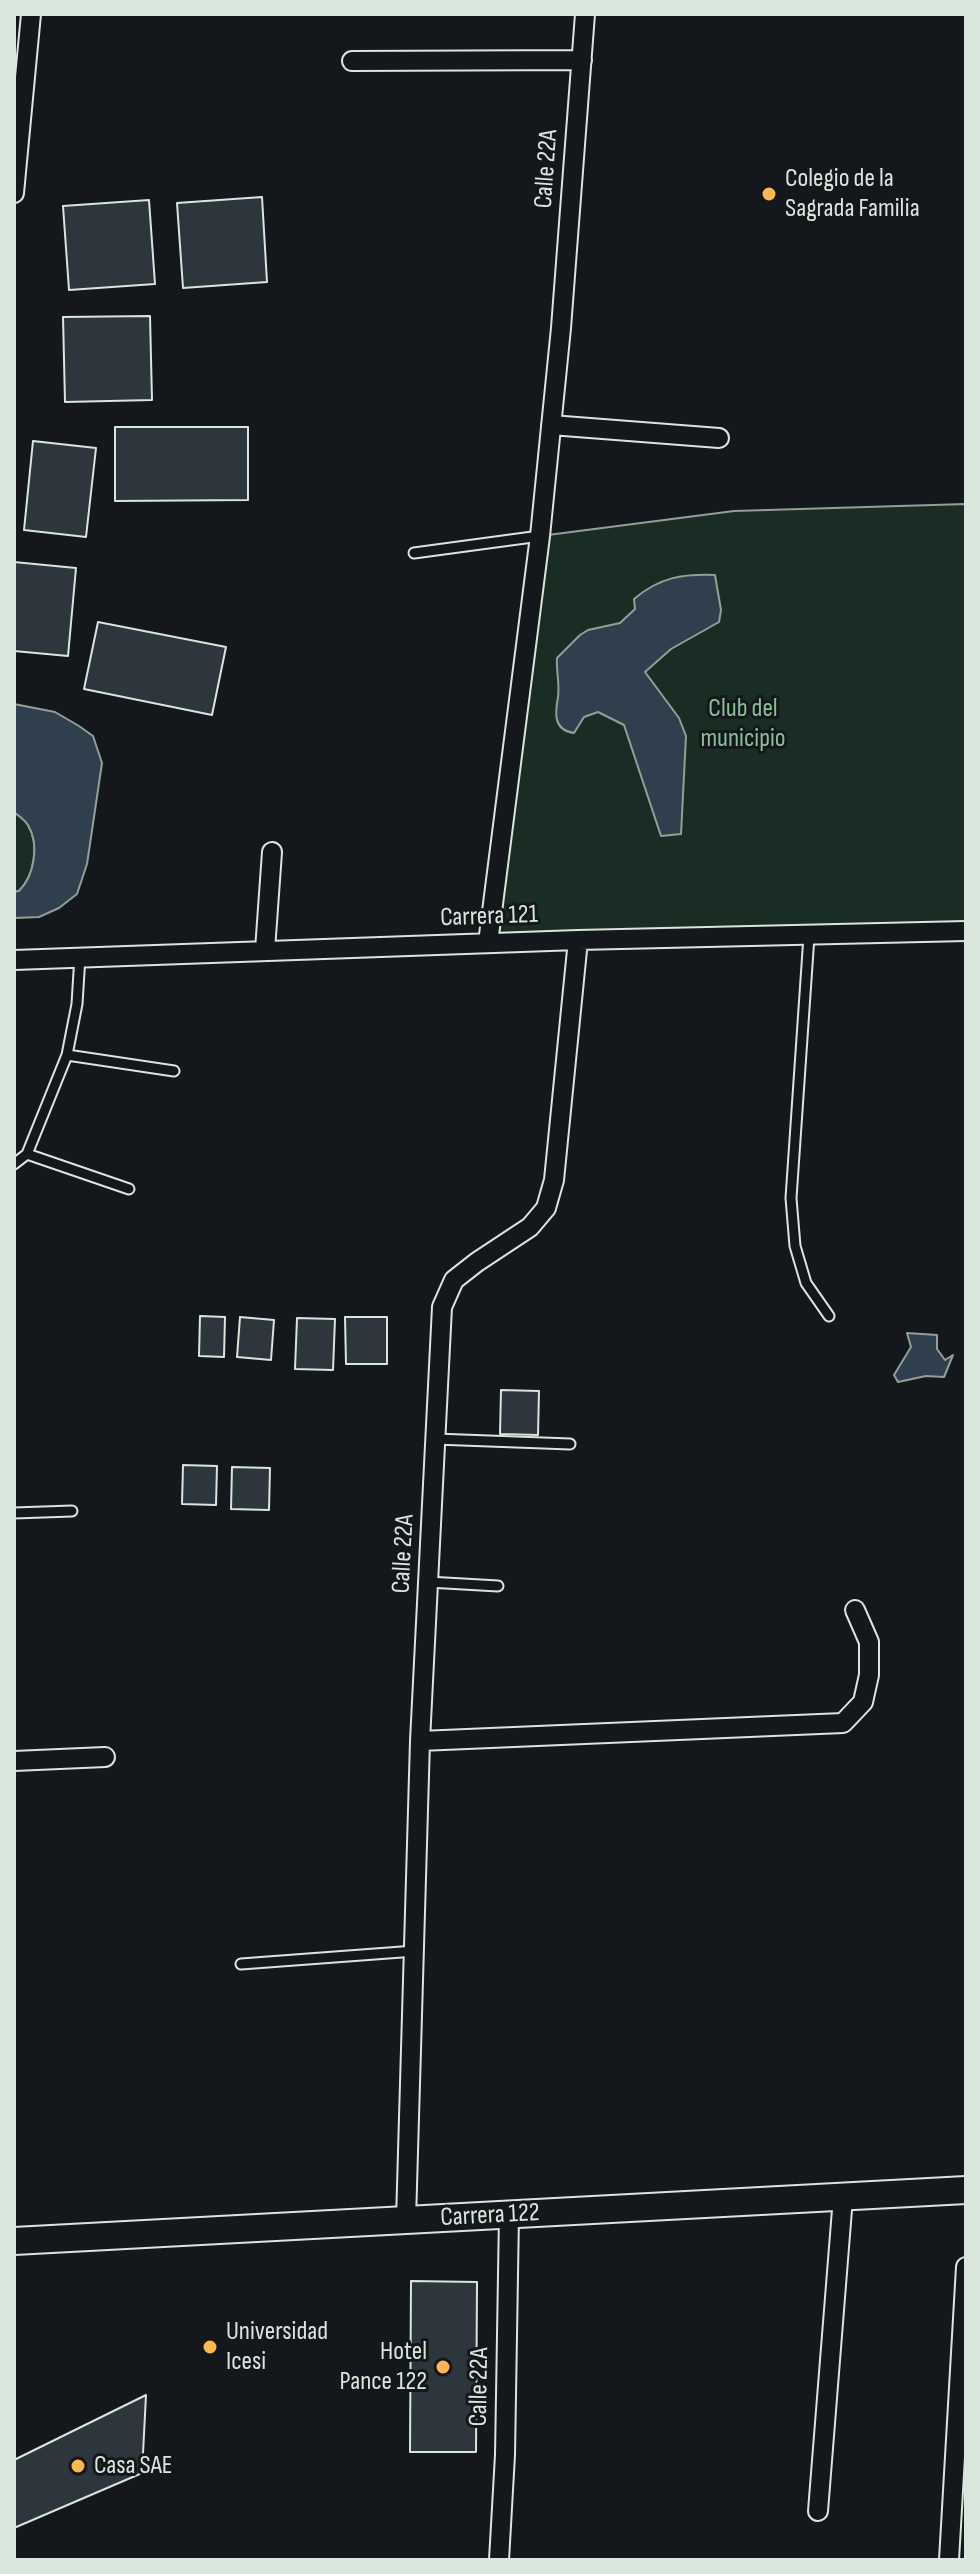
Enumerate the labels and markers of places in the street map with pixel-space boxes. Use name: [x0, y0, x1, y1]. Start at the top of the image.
place label: Colegio de la Sagrada Familia: [785, 163, 920, 224]
marker: Colegio de la Sagrada Familia: [760, 185, 778, 203]
place label: Universidad Icesi: [226, 2316, 328, 2378]
place label: Hotel Pance 122: [340, 2336, 427, 2398]
marker: Universidad Icesi: [201, 2338, 219, 2356]
marker: Hotel Pance 122: [434, 2358, 452, 2376]
place label: Casa SAE: [94, 2450, 173, 2482]
marker: Casa SAE: [69, 2457, 87, 2475]

